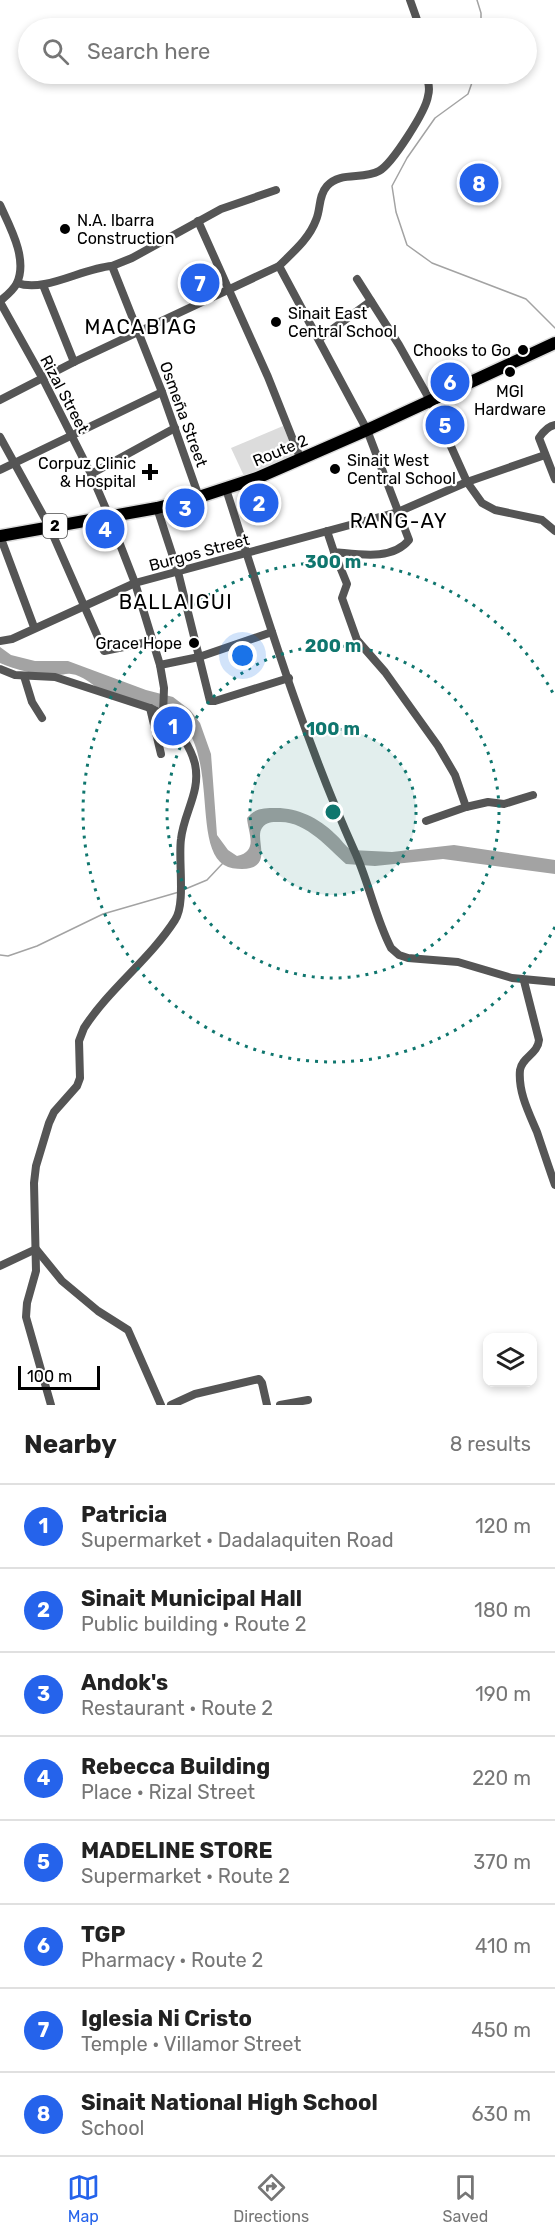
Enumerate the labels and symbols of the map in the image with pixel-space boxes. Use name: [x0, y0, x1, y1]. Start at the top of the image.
pin: 8: [460, 160, 498, 206]
place label: N.A. Ibarra Construction: [77, 211, 175, 248]
marker: N.A. Ibarra Construction: [58, 222, 72, 236]
pin: 7: [180, 260, 220, 306]
place label: Sinait East Central School: [288, 304, 397, 341]
district label: MACABIAG: [84, 315, 198, 339]
marker: Sinait East Central School: [269, 315, 283, 329]
place label: Chooks to Go: [413, 341, 511, 360]
marker: Chooks to Go: [516, 343, 530, 357]
street label: Rizal Street: [36, 352, 93, 436]
street label: Osmeña Street: [156, 359, 211, 470]
pin: 6: [430, 360, 470, 404]
marker: MGI Hardware: [503, 365, 517, 379]
place label: MGI Hardware: [474, 382, 546, 419]
pin: 5: [426, 402, 464, 448]
street label: Route 2: [250, 430, 310, 470]
place label: Sinait West Central School: [347, 451, 456, 488]
place label: Corpuz Clinic & Hospital: [38, 454, 136, 491]
marker: Sinait West Central School: [328, 462, 342, 476]
marker: Corpuz Clinic & Hospital: [141, 463, 159, 481]
pin: 2: [240, 480, 278, 526]
pin: 3: [166, 486, 204, 530]
pin: 4: [86, 506, 124, 552]
district label: RANG-AY: [350, 509, 448, 533]
road number: 2: [43, 514, 67, 538]
street label: Burgos Street: [147, 530, 251, 575]
text: 300 m: [305, 551, 361, 573]
district label: BALLAIGUI: [119, 590, 233, 614]
place label: Grace Hope: [96, 634, 182, 653]
text: 200 m: [305, 635, 361, 657]
marker: Grace Hope: [187, 636, 201, 650]
your location: [228, 641, 257, 670]
pin: 1: [154, 704, 192, 748]
text: 100 m: [306, 718, 360, 740]
centre of rings: [323, 802, 343, 822]
scale bar: [18, 1363, 100, 1390]

